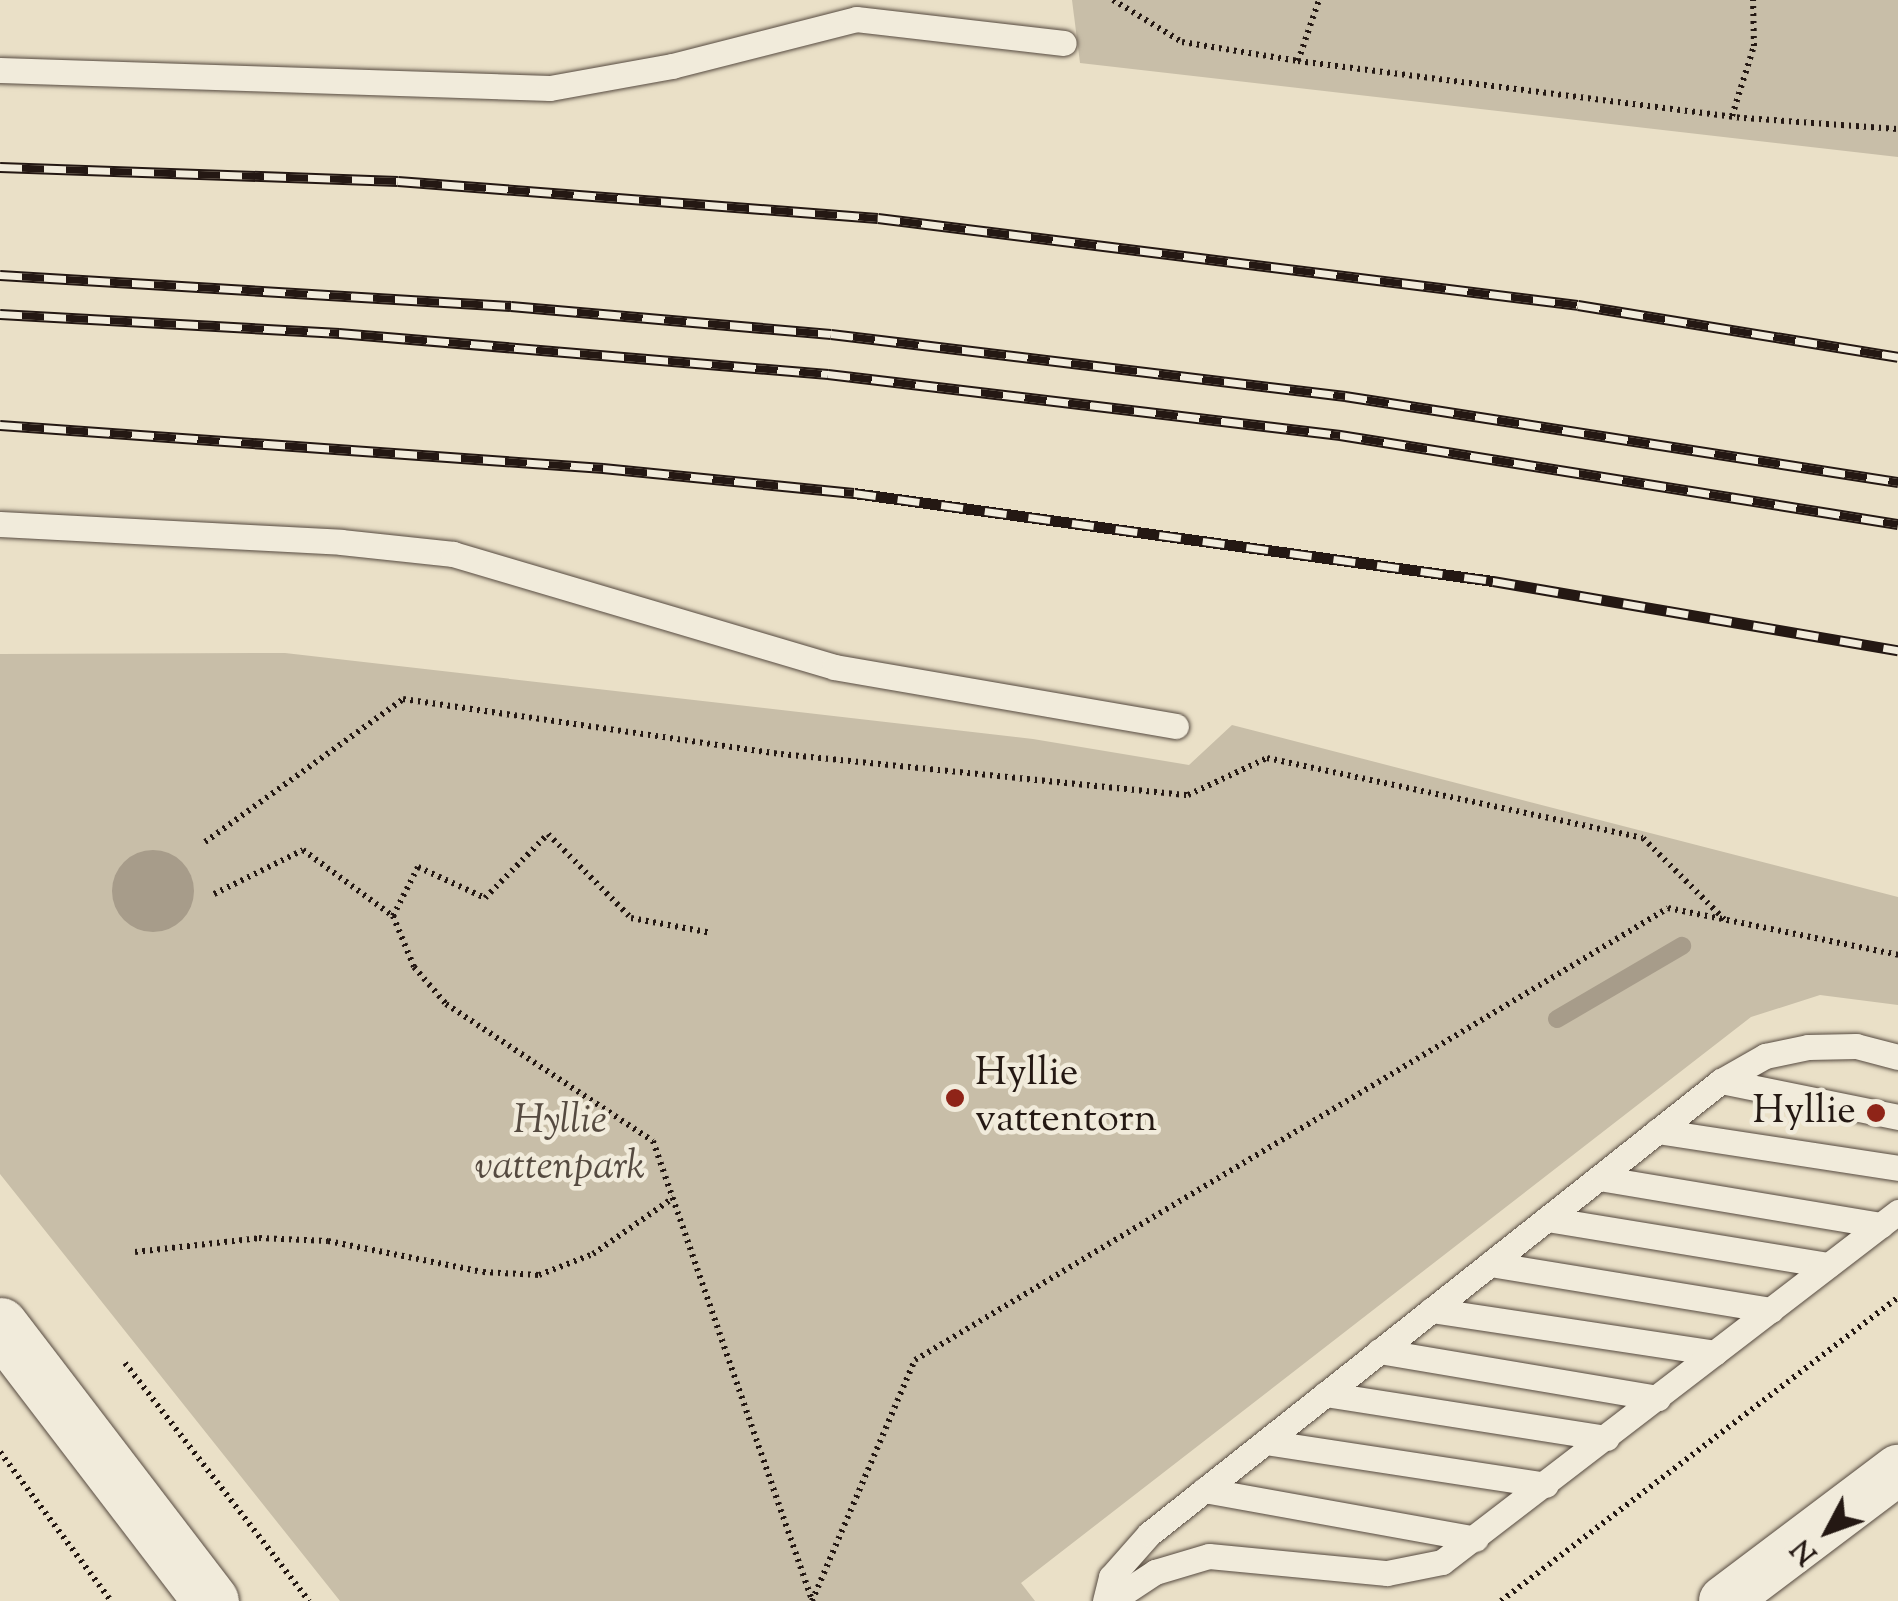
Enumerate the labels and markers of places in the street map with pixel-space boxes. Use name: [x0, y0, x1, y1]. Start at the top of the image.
place label: Hyllie vattentorn: [975, 1051, 1157, 1145]
marker: Hyllie vattentorn: [944, 1087, 966, 1109]
place label: Hyllie: [1753, 1089, 1856, 1137]
marker: Hyllie: [1865, 1102, 1887, 1124]

